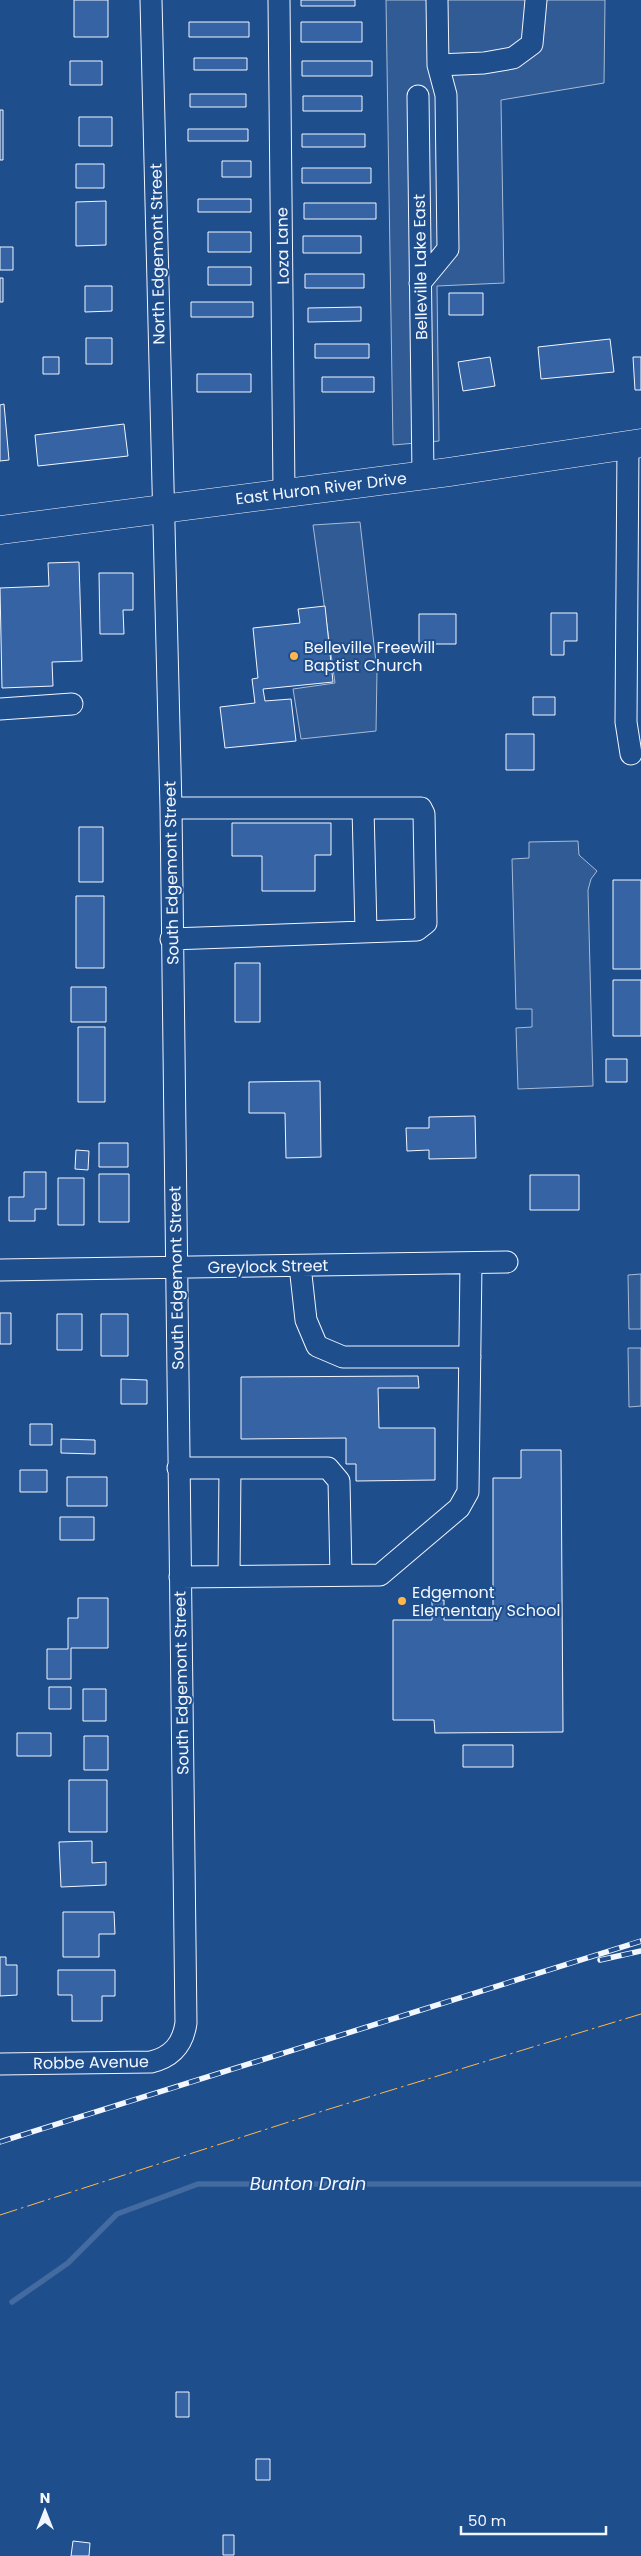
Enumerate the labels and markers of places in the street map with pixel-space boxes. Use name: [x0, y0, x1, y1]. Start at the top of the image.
place label: Belleville Freewill Baptist Church: [304, 636, 435, 677]
marker: Belleville Freewill Baptist Church: [288, 650, 300, 662]
place label: Edgemont Elementary School: [412, 1581, 560, 1622]
marker: Edgemont Elementary School: [396, 1595, 408, 1607]

